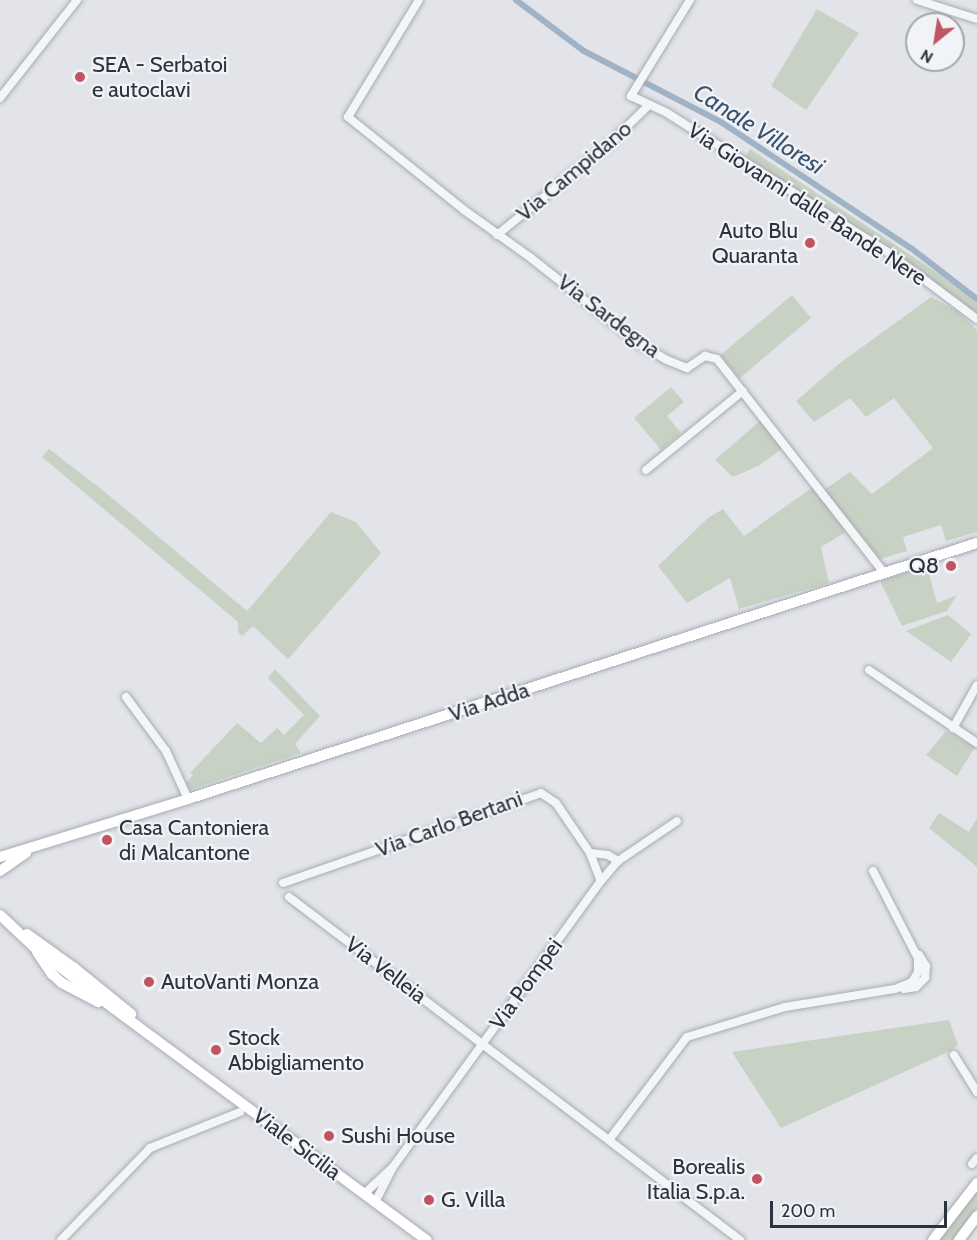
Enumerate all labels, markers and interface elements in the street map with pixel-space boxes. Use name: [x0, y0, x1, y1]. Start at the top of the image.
north arrow: [905, 12, 965, 72]
text: N: [917, 45, 936, 67]
place label: SEA - Serbatoi e autoclavi: [92, 51, 228, 102]
marker: SEA - Serbatoi e autoclavi: [73, 70, 87, 84]
water label: Canale Villoresi: [688, 77, 830, 181]
street label: Via Campidano: [511, 115, 637, 227]
street label: Via Giovanni dalle Bande Nere: [683, 117, 931, 291]
place label: Auto Blu Quaranta: [712, 217, 798, 268]
marker: Auto Blu Quaranta: [803, 236, 817, 250]
street label: Via Sardegna: [552, 269, 666, 363]
place label: Q8: [909, 553, 939, 579]
marker: Q8: [944, 559, 958, 573]
street label: Via Adda: [446, 677, 532, 727]
street label: Via Carlo Bertani: [372, 785, 526, 863]
place label: Casa Cantoniera di Malcantone: [119, 814, 269, 866]
marker: Casa Cantoniera di Malcantone: [100, 833, 114, 847]
street label: Via Velleia: [340, 931, 432, 1009]
street label: Via Pompei: [484, 933, 568, 1035]
place label: AutoVanti Monza: [161, 969, 319, 995]
marker: AutoVanti Monza: [142, 975, 156, 989]
place label: Stock Abbigliamento: [228, 1024, 364, 1076]
marker: Stock Abbigliamento: [209, 1043, 223, 1057]
street label: Viale Sicilia: [248, 1102, 346, 1186]
place label: Sushi House: [341, 1123, 455, 1149]
marker: Sushi House: [322, 1129, 336, 1143]
place label: Borealis Italia S.p.a.: [647, 1153, 745, 1204]
marker: Borealis Italia S.p.a.: [750, 1172, 764, 1186]
place label: G. Villa: [441, 1187, 505, 1213]
scale bar: [773, 1189, 950, 1227]
marker: G. Villa: [422, 1193, 436, 1207]
text: 200 m: [781, 1200, 835, 1222]

